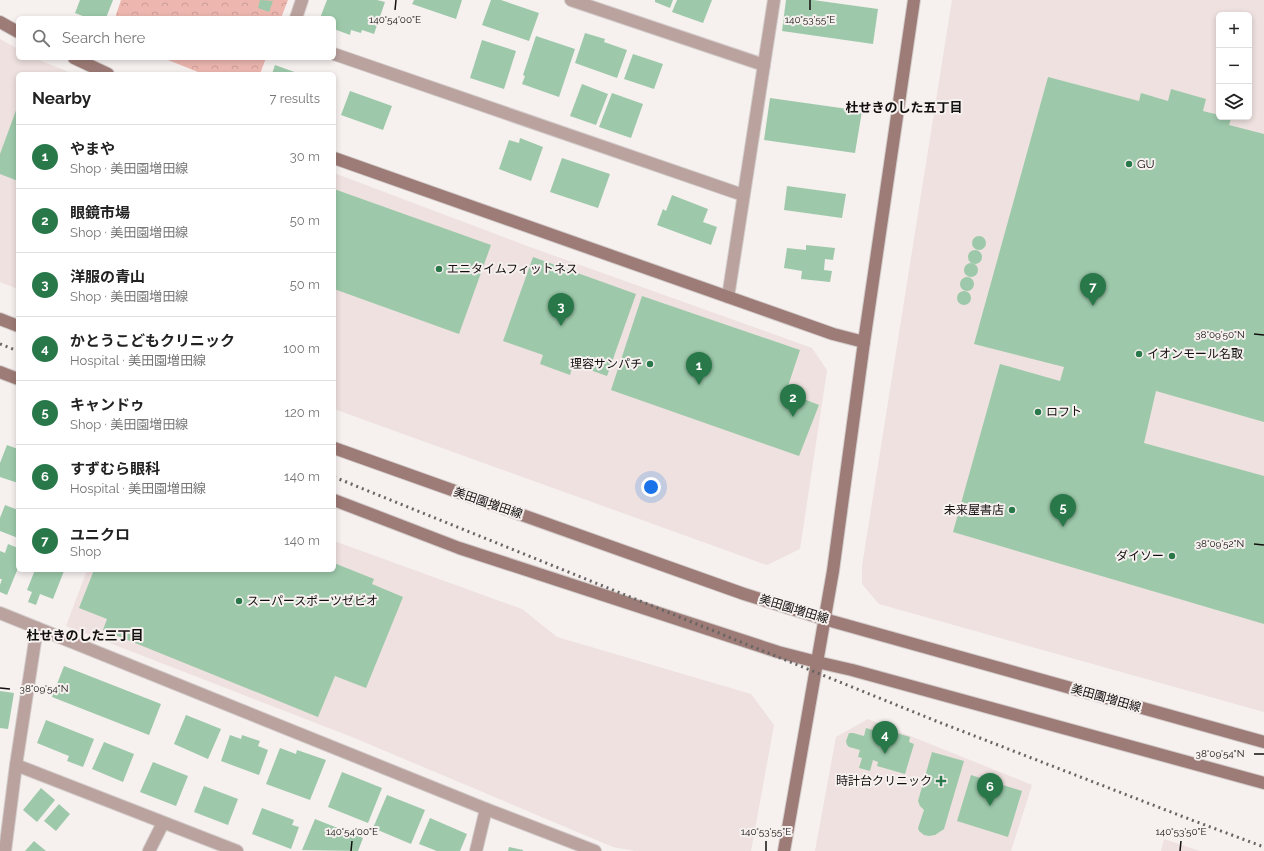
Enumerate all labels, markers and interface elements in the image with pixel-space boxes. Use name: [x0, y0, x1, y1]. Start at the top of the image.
map controls: [1216, 12, 1252, 120]
button: +: [1216, 12, 1252, 48]
text: 140°54'00"E: [369, 14, 421, 25]
text: 140°53'55"E: [785, 14, 835, 25]
search box: [16, 16, 336, 60]
icon: search: [30, 27, 52, 49]
text: Search here: [62, 29, 145, 47]
button: −: [1216, 48, 1252, 84]
button: layers: [1216, 84, 1252, 120]
text: Nearby: [32, 88, 91, 108]
text: 7 results: [270, 91, 320, 106]
district label: 杜せきのした五丁目: [845, 100, 963, 115]
text: やまや: [70, 140, 115, 158]
text: 1: [42, 149, 48, 164]
text: 30 m: [290, 149, 320, 164]
place label: GU: [1137, 157, 1155, 171]
marker: GU: [1124, 159, 1134, 169]
text: Shop · 美田園増田線: [70, 161, 188, 176]
text: 眼鏡市場: [70, 204, 130, 222]
text: 2: [41, 213, 49, 228]
text: 50 m: [290, 213, 320, 228]
text: Shop · 美田園増田線: [70, 225, 188, 240]
place label: エニタイムフィットネス: [447, 262, 578, 276]
marker: エニタイムフィットネス: [434, 264, 444, 274]
text: 洋服の青山: [70, 268, 145, 286]
pin: 7: [1080, 273, 1106, 306]
text: 3: [41, 277, 49, 292]
text: 50 m: [290, 277, 320, 292]
text: Shop · 美田園増田線: [70, 289, 188, 304]
pin: 3: [548, 293, 574, 326]
text: 38°09'50"N: [1195, 329, 1245, 340]
text: かとうこどもクリニック: [70, 332, 235, 350]
text: 4: [41, 341, 49, 356]
text: 100 m: [283, 341, 320, 356]
place label: イオンモール名取: [1147, 347, 1243, 361]
marker: イオンモール名取: [1134, 349, 1144, 359]
pin: 1: [686, 352, 712, 385]
text: Hospital · 美田園増田線: [70, 353, 206, 368]
place label: 理容サンパチ: [570, 357, 642, 371]
marker: 理容サンパチ: [645, 359, 655, 369]
pin: 2: [780, 384, 806, 417]
text: キャンドゥ: [70, 396, 145, 414]
text: 5: [41, 405, 49, 420]
text: 120 m: [284, 405, 320, 420]
place label: ロフト: [1046, 405, 1082, 419]
marker: ロフト: [1033, 407, 1043, 417]
text: Shop · 美田園増田線: [70, 417, 188, 432]
text: すずむら眼科: [70, 460, 160, 478]
text: 6: [41, 469, 49, 484]
text: 140 m: [284, 469, 320, 484]
your location: [641, 477, 661, 497]
text: Hospital · 美田園増田線: [70, 481, 206, 496]
street label: 美田園増田線: [452, 485, 524, 521]
pin: 5: [1050, 494, 1076, 527]
place label: 未来屋書店: [944, 503, 1004, 517]
marker: 未来屋書店: [1007, 505, 1017, 515]
text: ユニクロ: [70, 526, 130, 544]
text: 7: [41, 533, 49, 548]
text: 140 m: [284, 533, 320, 548]
text: 38°09'52"N: [1196, 538, 1244, 549]
text: Shop: [70, 544, 101, 559]
place label: ダイソー: [1116, 549, 1164, 563]
marker: ダイソー: [1167, 551, 1177, 561]
street label: 美田園増田線: [758, 592, 830, 626]
place label: スーパースポーツゼビオ: [247, 594, 378, 608]
marker: スーパースポーツゼビオ: [234, 596, 244, 606]
district label: 杜せきのした三丁目: [26, 628, 144, 643]
street label: 美田園増田線: [1069, 681, 1143, 715]
text: 38°09'54"N: [20, 683, 68, 694]
pin: 4: [872, 721, 898, 754]
text: 38°09'54"N: [1196, 748, 1244, 759]
pin: 6: [977, 773, 1003, 806]
place label: 時計台クリニック: [836, 774, 932, 788]
marker: 時計台クリニック: [935, 775, 947, 787]
text: 140°54'00"E: [326, 826, 378, 837]
text: 140°53'55"E: [741, 826, 791, 837]
text: 140°53'50"E: [1155, 826, 1207, 837]

